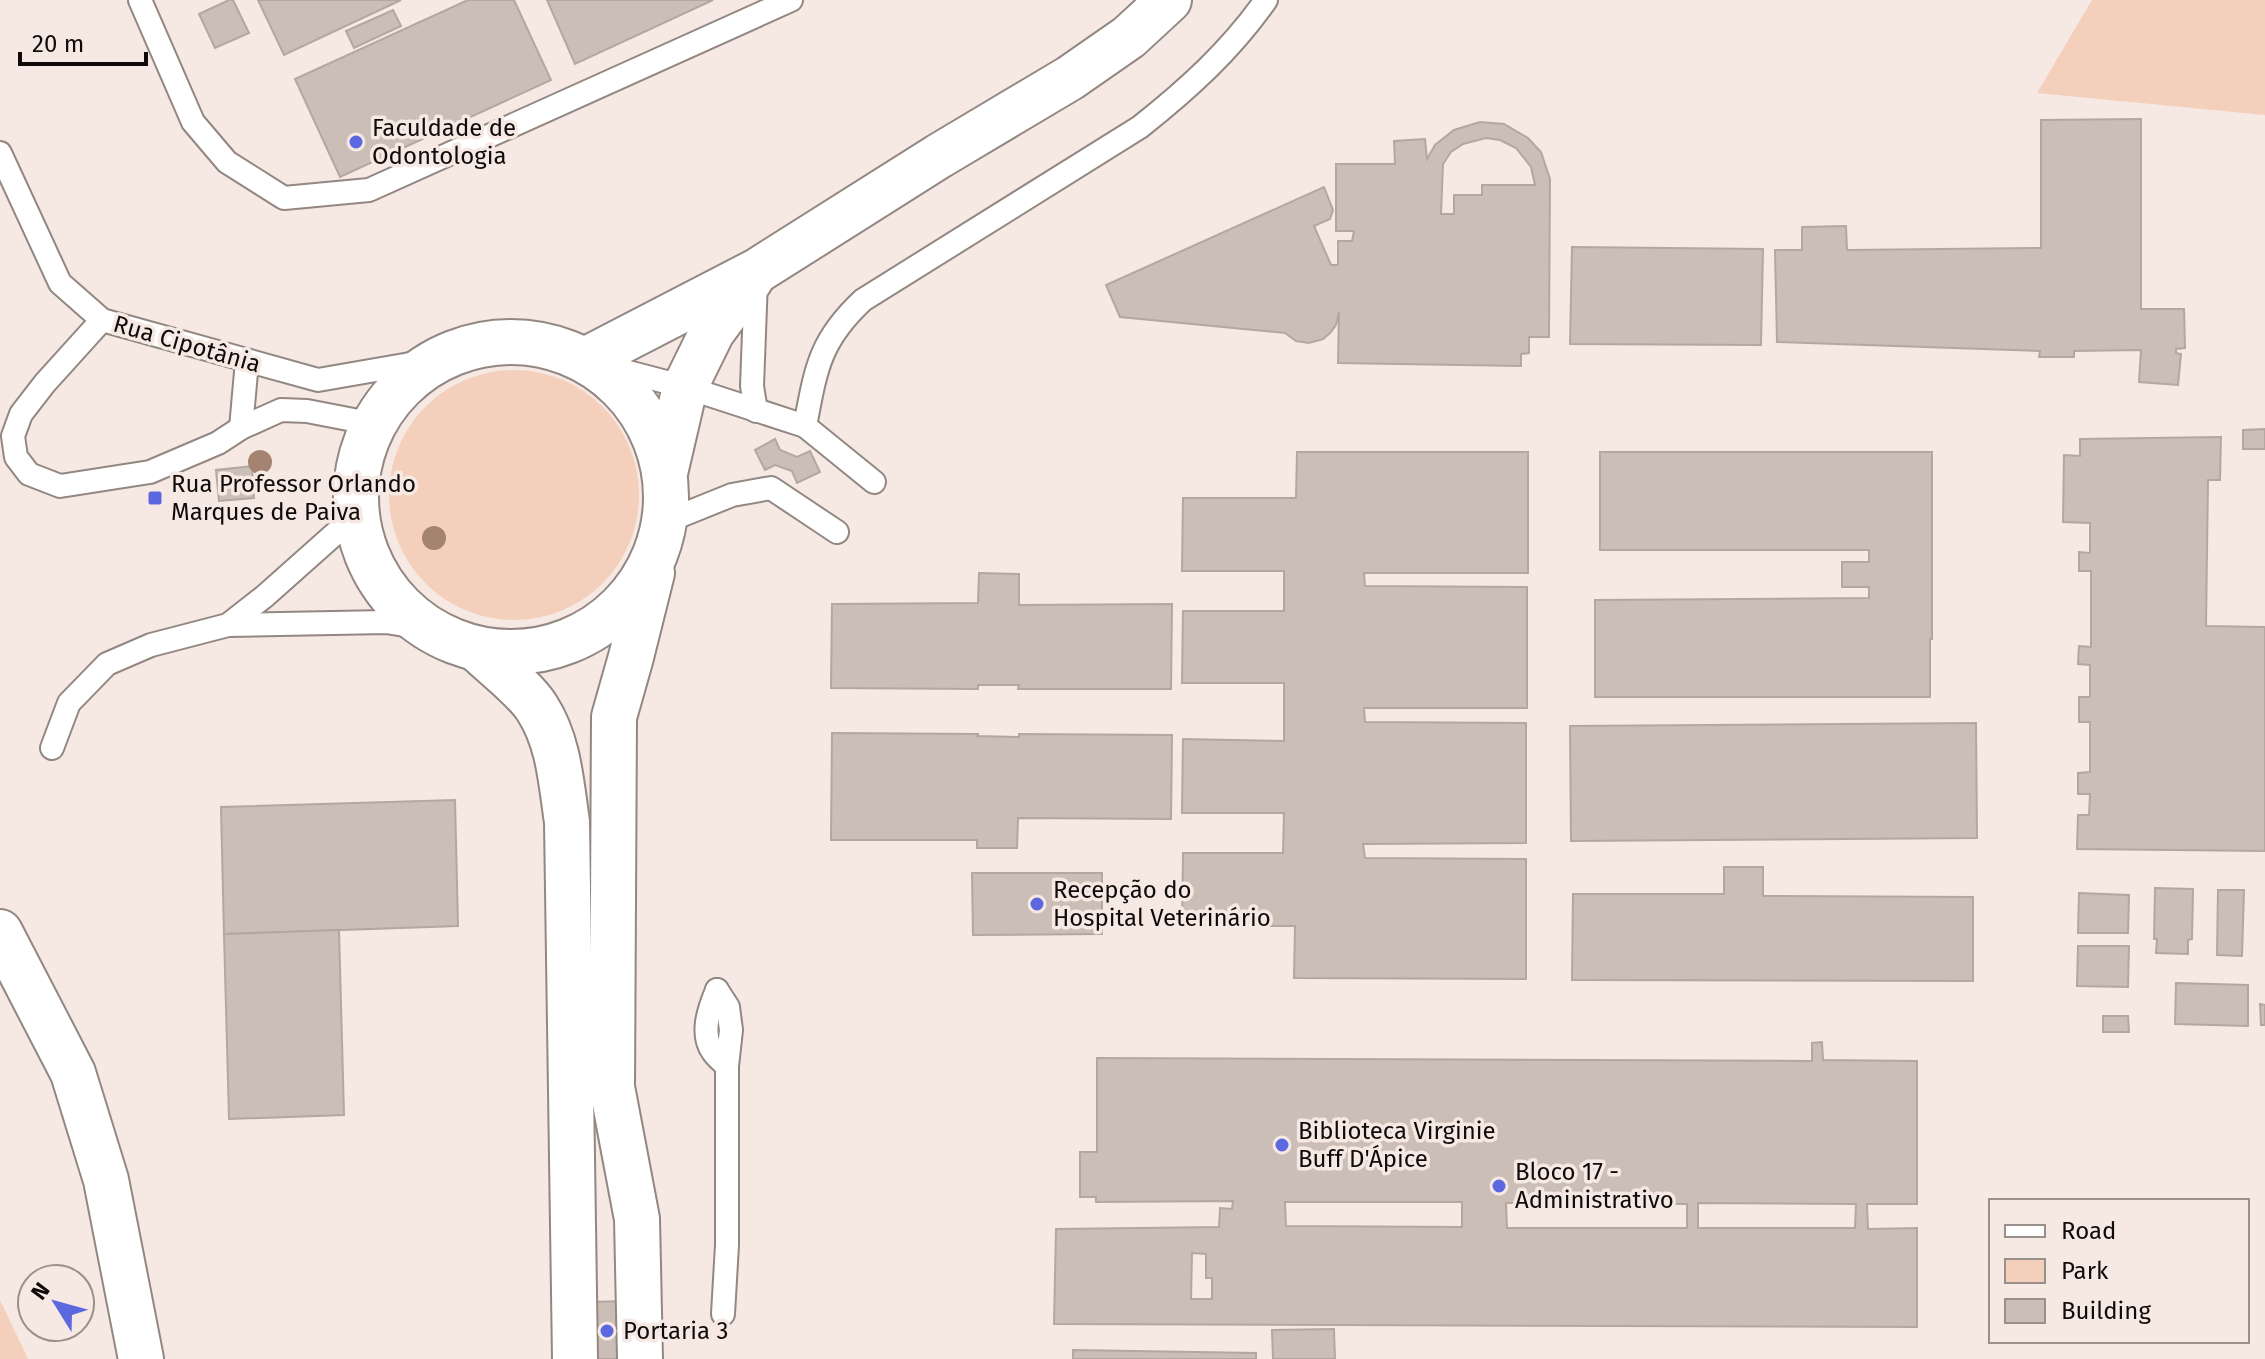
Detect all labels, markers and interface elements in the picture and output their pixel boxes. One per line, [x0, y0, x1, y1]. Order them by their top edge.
scale bar [20, 16, 146, 66]
text: 20 m [32, 30, 84, 58]
place label: Faculdade de Odontologia [372, 114, 516, 170]
marker: Faculdade de Odontologia [347, 133, 365, 151]
street label: Rua Cipotânia [110, 310, 264, 378]
place label: Rua Professor Orlando Marques de Paiva [171, 470, 416, 526]
marker: Rua Professor Orlando Marques de Paiva [146, 489, 164, 507]
place label: Recepção do Hospital Veterinário [1053, 876, 1271, 932]
marker: Recepção do Hospital Veterinário [1028, 895, 1046, 913]
place label: Biblioteca Virginie Buff D'Ápice [1298, 1117, 1496, 1173]
marker: Biblioteca Virginie Buff D'Ápice [1273, 1136, 1291, 1154]
place label: Bloco 17 - Administrativo [1515, 1158, 1674, 1214]
marker: Bloco 17 - Administrativo [1490, 1177, 1508, 1195]
legend [1989, 1199, 2249, 1343]
text: Road [2061, 1217, 2116, 1245]
text: Park [2061, 1257, 2109, 1285]
north arrow [16, 1263, 96, 1343]
text: N [25, 1277, 56, 1305]
text: Building [2061, 1297, 2151, 1325]
place label: Portaria 3 [623, 1317, 728, 1345]
marker: Portaria 3 [598, 1322, 616, 1340]

